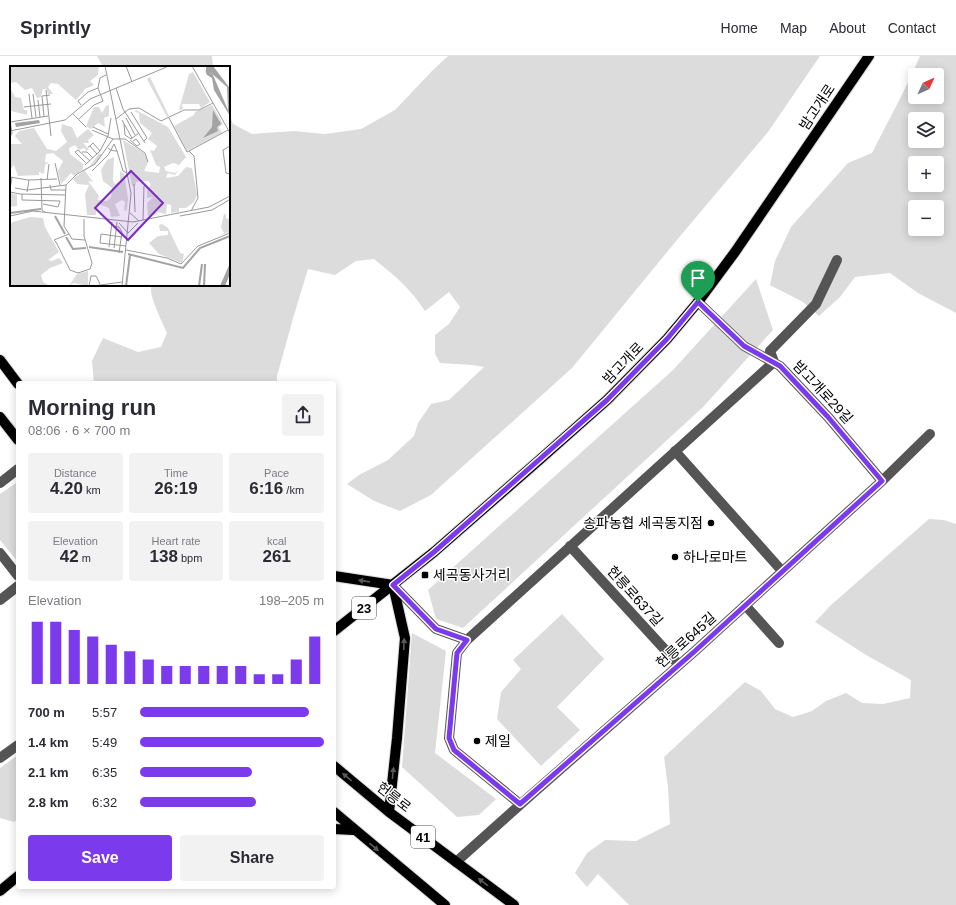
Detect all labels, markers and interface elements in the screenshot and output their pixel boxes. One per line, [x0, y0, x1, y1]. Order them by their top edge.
text: Sprintly [20, 17, 91, 38]
text: Home [721, 20, 758, 36]
text: Map [780, 20, 807, 36]
text: About [829, 20, 866, 36]
text: Contact [888, 20, 936, 36]
inset map [10, 66, 230, 286]
north arrow [908, 68, 944, 104]
map controls [908, 68, 944, 236]
street label: 밤고개로 [796, 81, 838, 133]
button: layers [908, 112, 944, 148]
button: + [908, 156, 944, 192]
button: − [908, 200, 944, 236]
pin [681, 261, 715, 302]
icon: arrive [687, 267, 709, 289]
street label: 밤고개로 [599, 339, 647, 387]
street label: 밤고개로29길 [790, 357, 856, 427]
button: share [282, 394, 324, 436]
text: Morning run [28, 395, 156, 420]
text: 08:06 · 6 × 700 m [28, 423, 130, 438]
text: Distance [54, 467, 97, 479]
text: Time [164, 467, 188, 479]
text: Pace [264, 467, 289, 479]
text: 4.20 [50, 479, 83, 498]
text: 26:19 [154, 479, 198, 498]
text: 6:16 [249, 479, 283, 498]
text: km [83, 484, 101, 496]
text: /km [283, 484, 304, 496]
place label: 송파농협 세곡동지점 [583, 515, 703, 531]
marker: 송파농협 세곡동지점 [706, 518, 716, 528]
text: Elevation [53, 535, 98, 547]
text: Heart rate [152, 535, 200, 547]
text: kcal [267, 535, 286, 547]
text: 42 [60, 547, 79, 566]
text: 138 [150, 547, 178, 566]
text: 261 [262, 547, 291, 566]
place label: 하나로마트 [683, 549, 748, 565]
text: m [79, 552, 91, 564]
text: bpm [178, 552, 202, 564]
marker: 하나로마트 [670, 552, 680, 562]
street label: 헌릉로637길 [604, 563, 666, 629]
place label: 세곡동사거리 [433, 567, 510, 583]
marker: 세곡동사거리 [420, 570, 430, 580]
one-way arrow [357, 578, 370, 584]
text: Elevation [28, 593, 81, 608]
text: 198–205 m [259, 593, 324, 608]
road number: 23 [352, 597, 376, 619]
street label: 헌릉로645길 [653, 609, 719, 671]
one-way arrow [401, 638, 408, 650]
text: 700 m [28, 705, 65, 720]
text: 5:57 [92, 705, 117, 720]
place label: 제일 [485, 733, 511, 749]
text: 1.4 km [28, 735, 68, 750]
text: 5:49 [92, 735, 117, 750]
marker: 제일 [472, 736, 482, 746]
text: 2.1 km [28, 765, 68, 780]
text: 6:35 [92, 765, 117, 780]
one-way arrow [390, 767, 397, 779]
one-way arrow [341, 772, 352, 781]
street label: 헌릉로 [374, 779, 414, 815]
text: 2.8 km [28, 795, 68, 810]
text: 6:32 [92, 795, 117, 810]
road number: 41 [411, 826, 435, 848]
button: Save [28, 835, 172, 881]
button: Share [180, 835, 324, 881]
one-way arrow [369, 842, 380, 851]
one-way arrow [477, 878, 488, 886]

